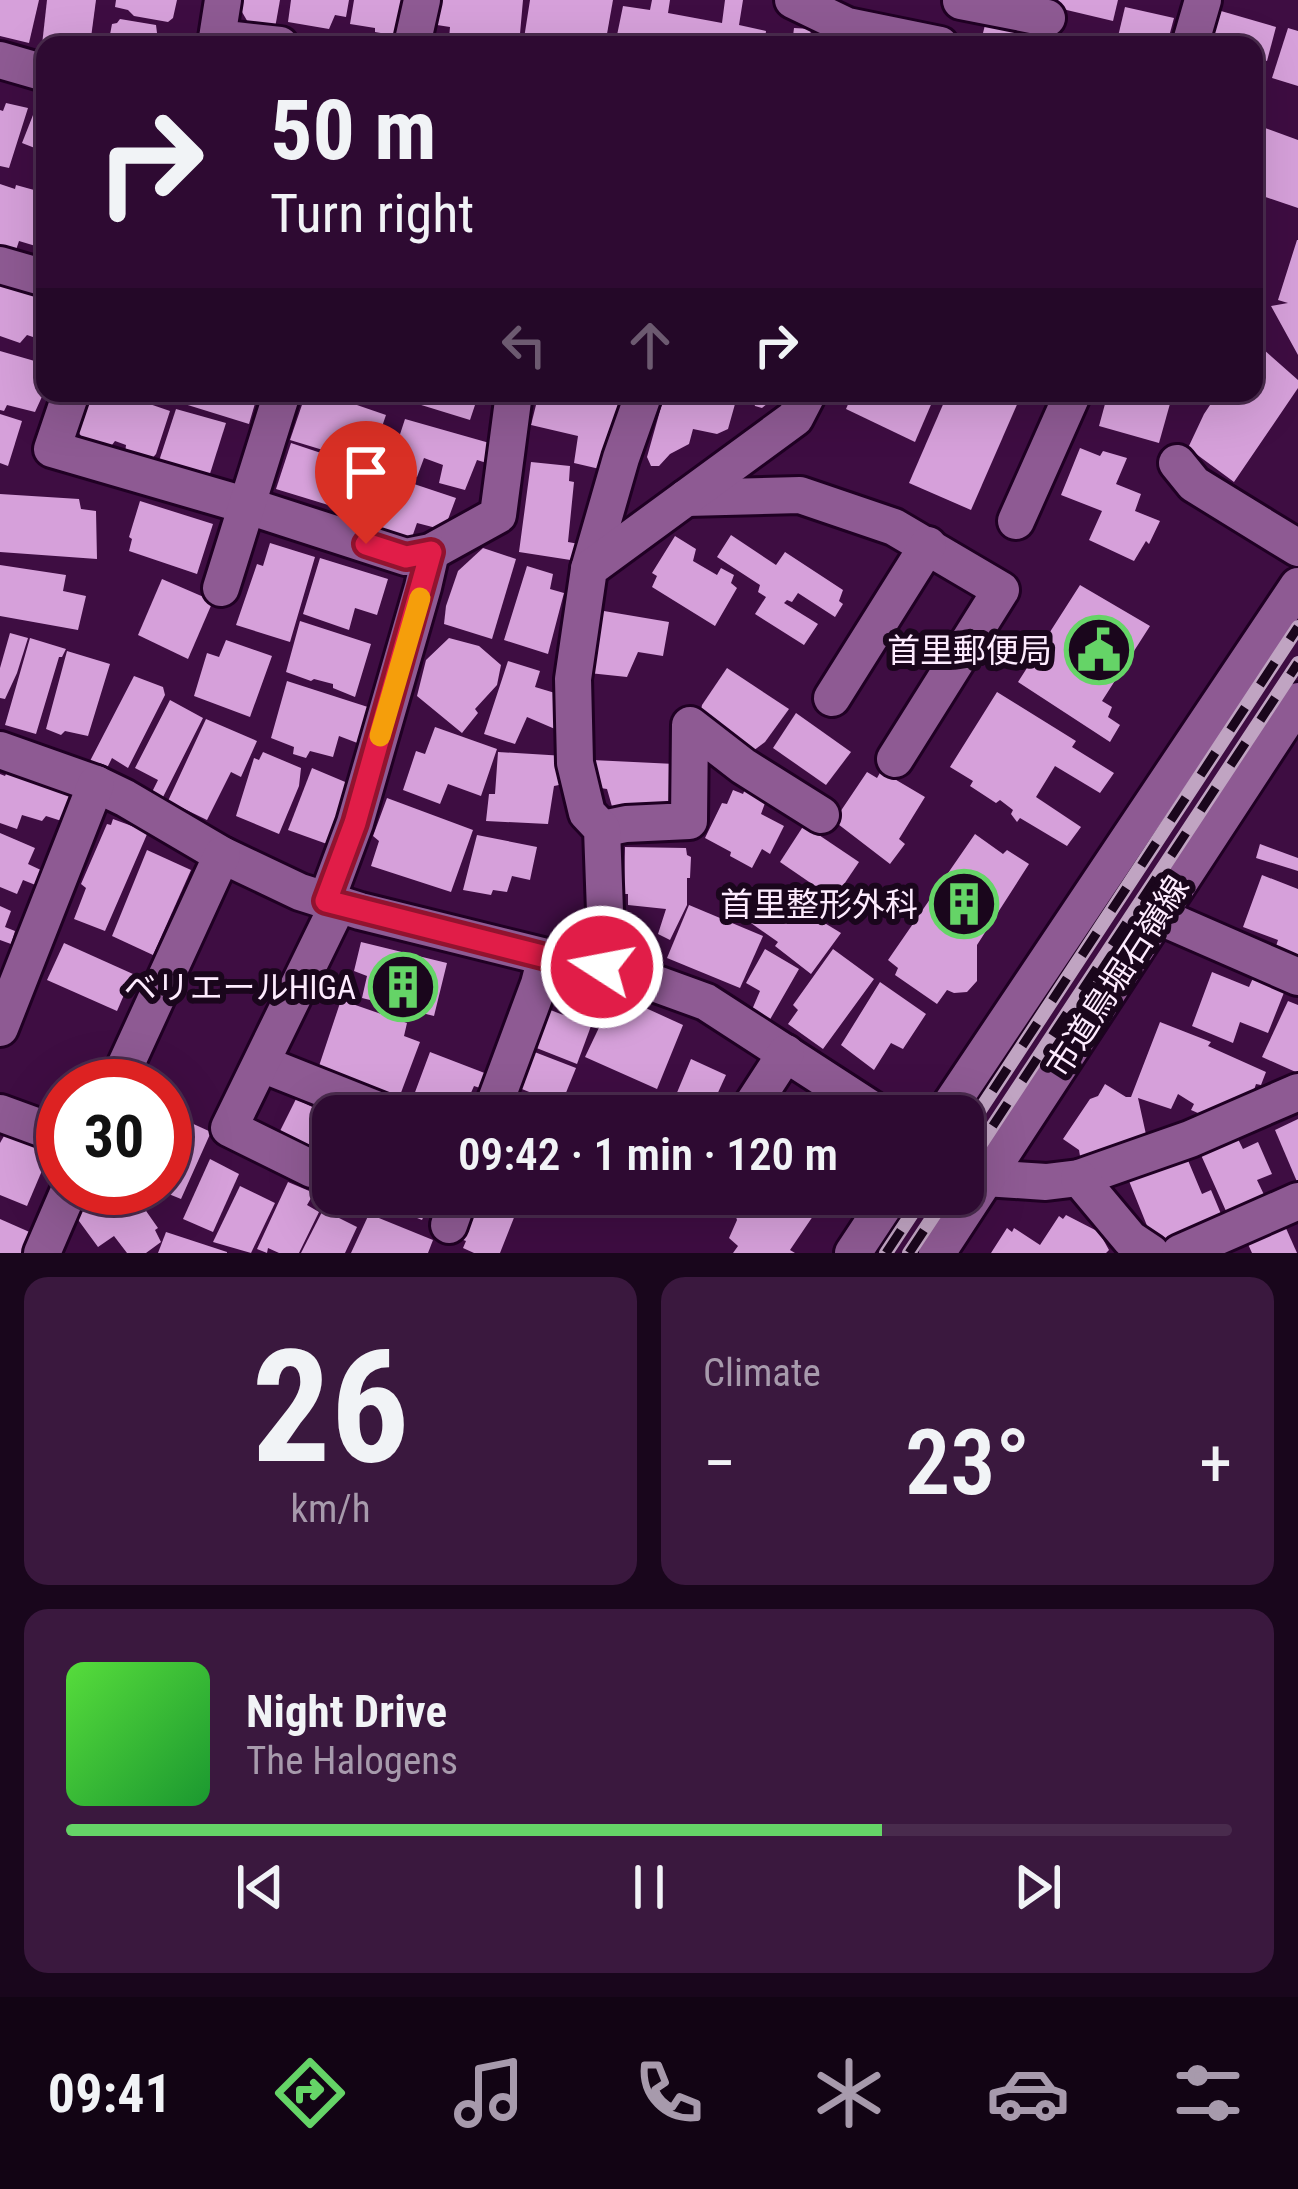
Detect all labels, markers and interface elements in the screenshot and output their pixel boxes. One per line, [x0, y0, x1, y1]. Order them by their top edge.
text: 50 m [270, 81, 437, 180]
icon: right [72, 84, 228, 240]
text: Turn right [270, 182, 474, 245]
icon: left [491, 312, 557, 378]
icon: ahead [617, 312, 683, 378]
icon: right [743, 312, 809, 378]
pin [315, 421, 417, 544]
icon: arrive [333, 439, 399, 505]
public building icon: 首里郵便局 [1064, 615, 1134, 685]
place label: 首里郵便局 [887, 631, 1052, 670]
building icon: 首里整形外科 [929, 869, 999, 939]
street label: 市道鳥堀石嶺線 [1038, 869, 1197, 1084]
place label: 首里整形外科 [720, 885, 918, 924]
position arrow [539, 904, 665, 1030]
building icon: ベリエールHIGA [368, 952, 438, 1022]
place label: ベリエールHIGA [124, 968, 356, 1007]
speed limit sign: 30 [36, 1059, 192, 1215]
text: 09:42 · 1 min · 120 m [458, 1128, 838, 1181]
text: 26 [252, 1316, 409, 1499]
text: Climate [703, 1350, 821, 1396]
text: 23° [905, 1411, 1030, 1516]
text: − [703, 1425, 736, 1502]
text: + [1199, 1425, 1232, 1502]
text: km/h [290, 1486, 371, 1532]
text: Night Drive [246, 1685, 447, 1738]
text: The Halogens [246, 1738, 458, 1784]
icon: previous [227, 1854, 293, 1920]
icon: pause [616, 1854, 682, 1920]
icon: next [1005, 1854, 1071, 1920]
icon: directions [268, 2051, 352, 2135]
icon: music [447, 2051, 531, 2135]
icon: phone [627, 2051, 711, 2135]
icon: climate [807, 2051, 891, 2135]
icon: car [986, 2051, 1070, 2135]
icon: filters [1166, 2051, 1250, 2135]
text: 09:41 [48, 2062, 172, 2125]

